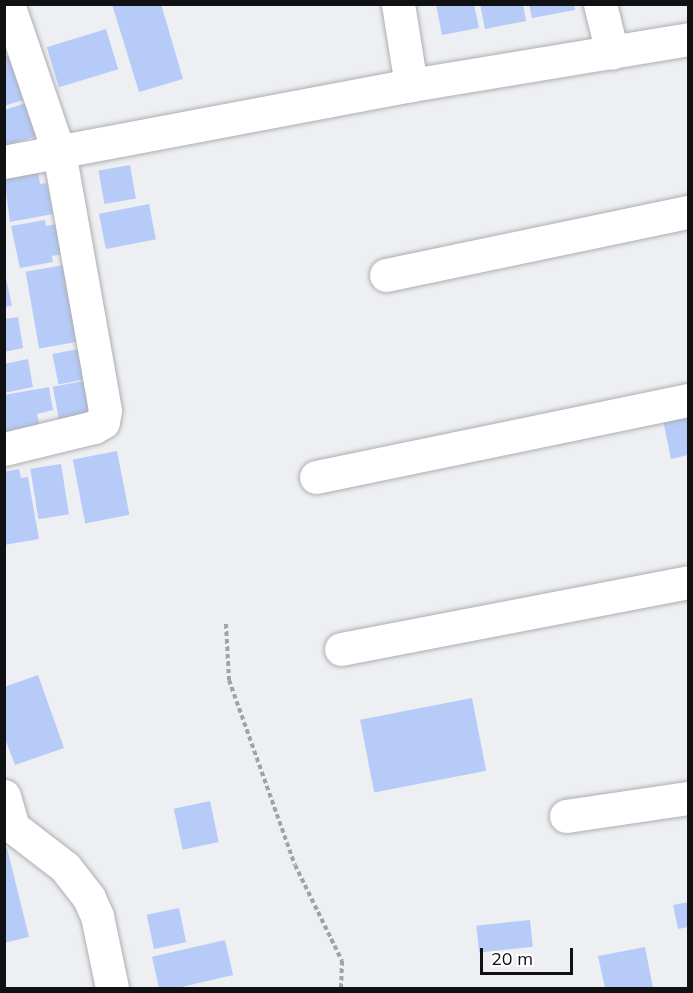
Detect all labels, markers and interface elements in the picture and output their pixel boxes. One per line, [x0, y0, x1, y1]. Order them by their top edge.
scale bar [483, 936, 576, 974]
text: 20 m [491, 947, 533, 970]

